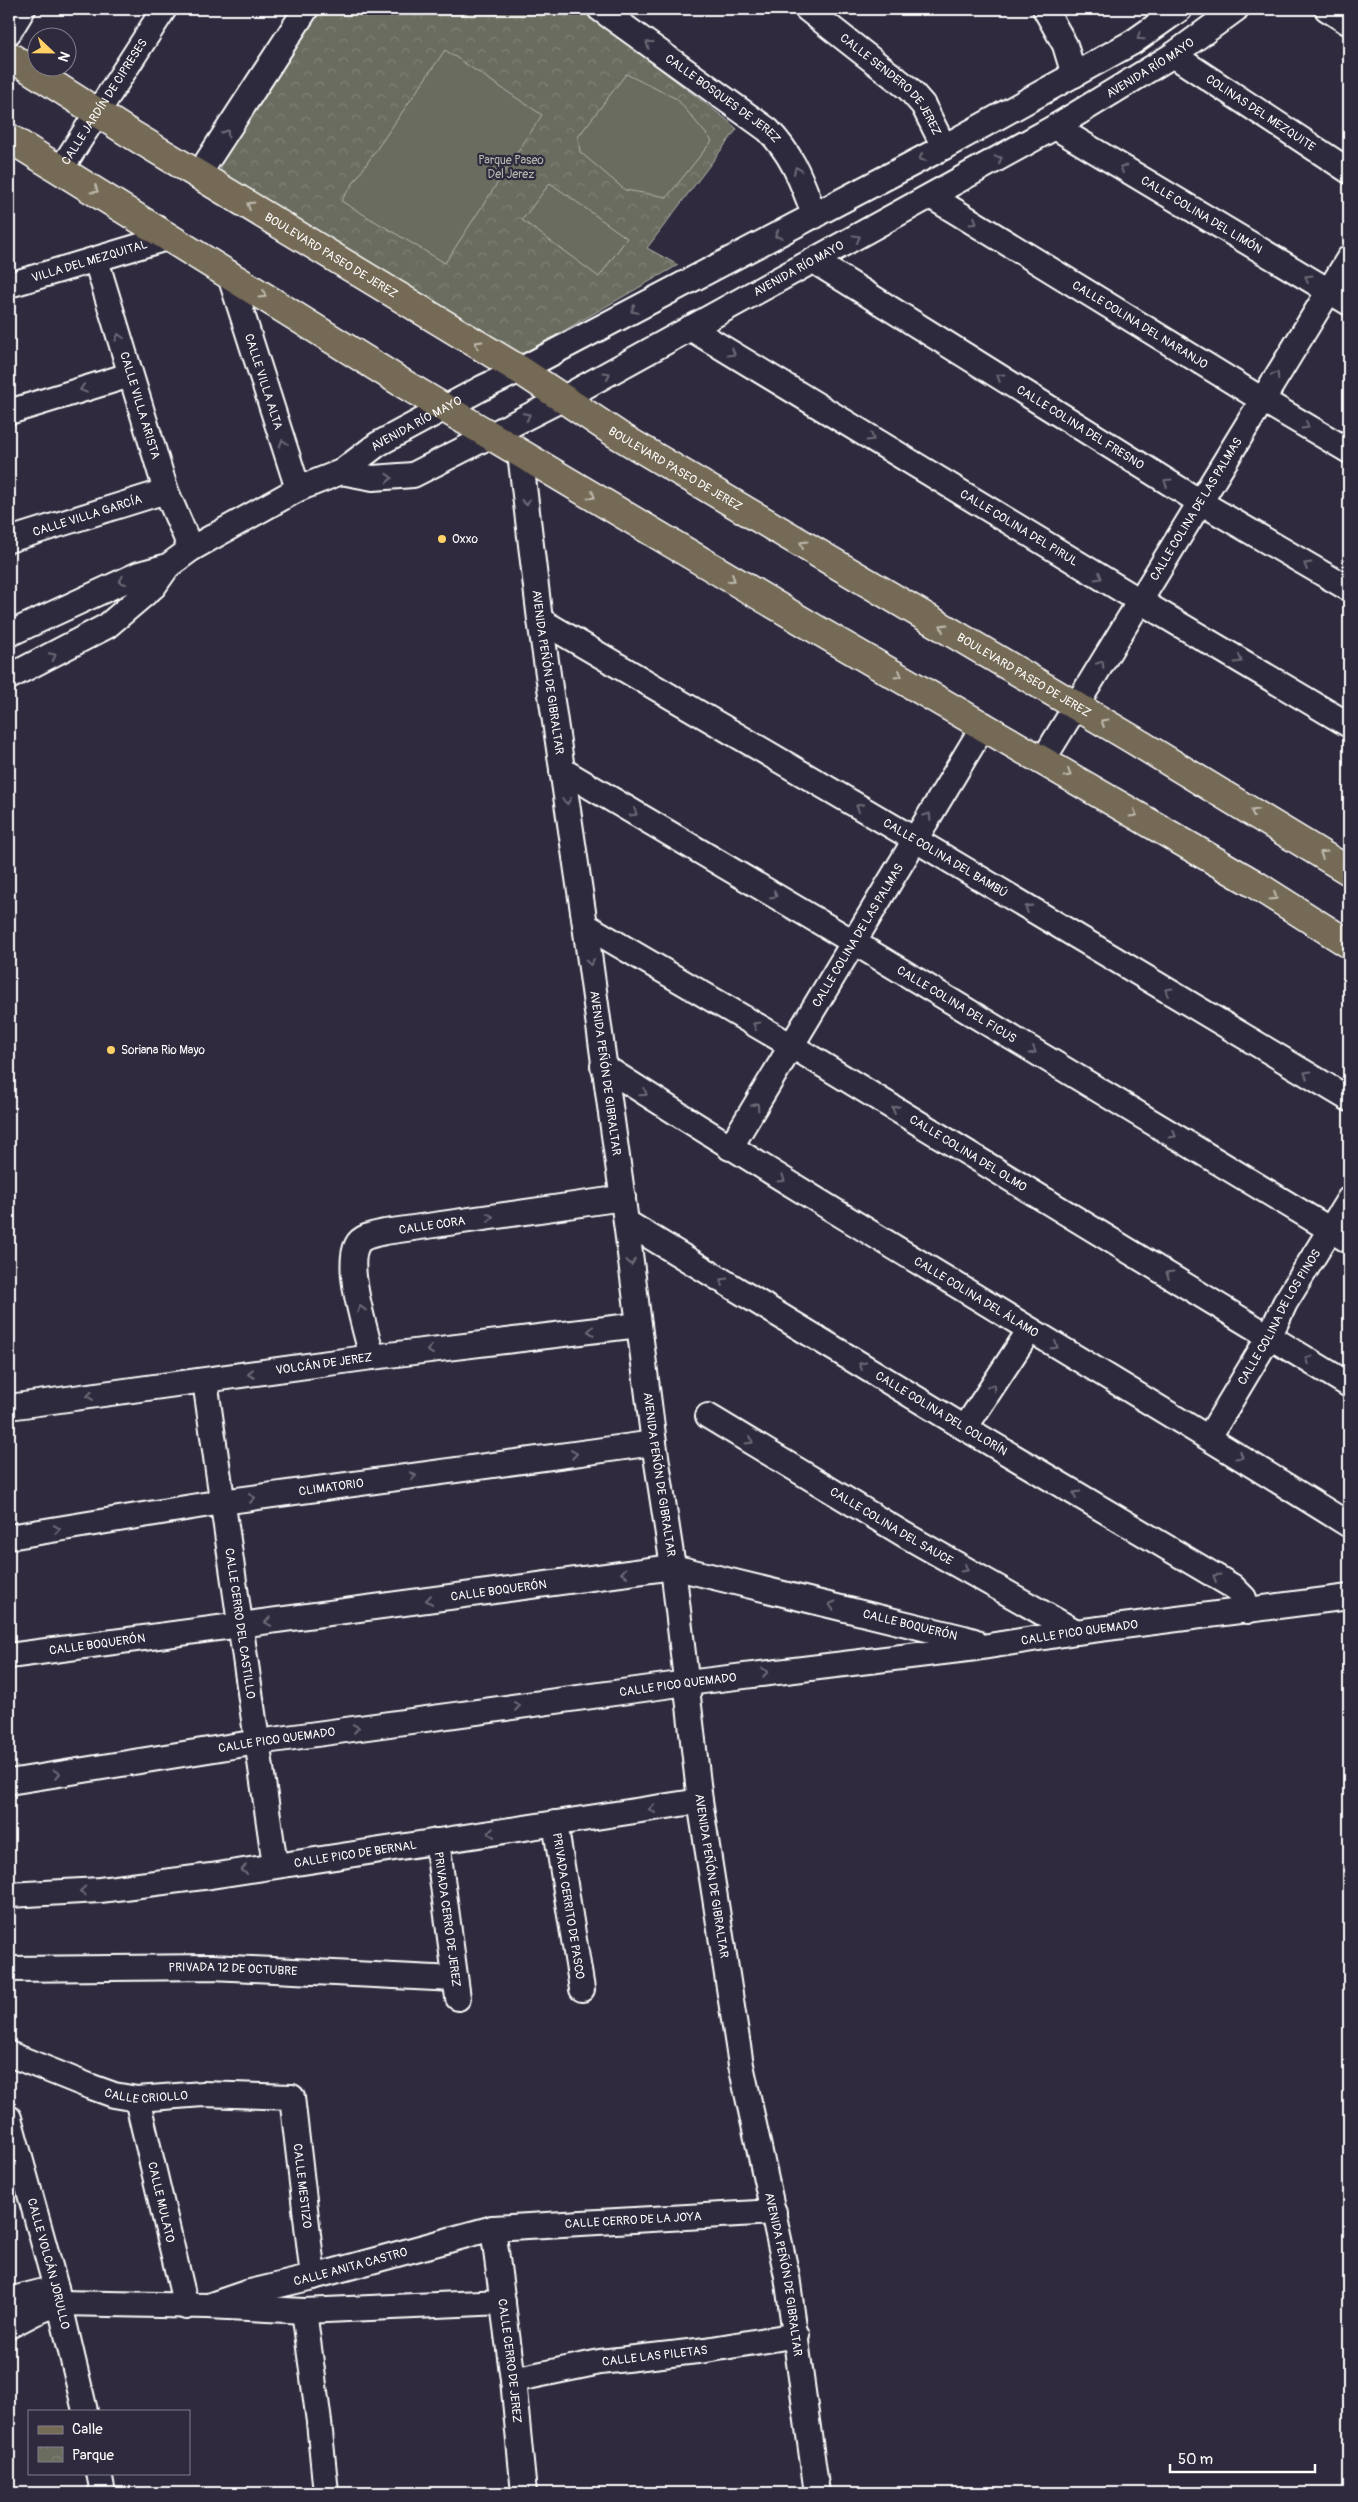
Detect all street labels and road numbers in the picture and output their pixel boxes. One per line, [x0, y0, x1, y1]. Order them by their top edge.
street label: CALLE SENDERO DE JEREZ [837, 30, 945, 138]
street label: AVENIDA RÍO MAYO [1104, 34, 1197, 101]
street label: CALLE JARDÍN DE CIPRESES [58, 35, 150, 167]
street label: CALLE BOSQUES DE JEREZ [662, 51, 784, 146]
street label: COLINAS DEL MEZQUITE [1203, 71, 1318, 154]
street label: CALLE COLINA DEL LIMÓN [1138, 173, 1265, 257]
street label: BOULEVARD PASEO DE JEREZ [262, 209, 400, 302]
street label: VILLA DEL MEZQUITAL [30, 237, 150, 285]
street label: AVENIDA RÍO MAYO [751, 237, 847, 300]
street label: CALLE COLINA DEL NARANJO [1069, 277, 1211, 372]
street label: CALLE VILLA ALTA [241, 332, 286, 432]
street label: CALLE VILLA ARISTA [117, 350, 163, 461]
street label: CALLE COLINA DEL FRESNO [1014, 382, 1147, 473]
street label: AVENIDA RÍO MAYO [368, 393, 465, 454]
street label: BOULEVARD PASEO DE JEREZ [606, 423, 745, 514]
street label: CALLE COLINA DE LAS PALMAS [1147, 435, 1245, 583]
street label: CALLE COLINA DEL PIRUL [957, 486, 1081, 569]
street label: CALLE VILLA GARCÍA [31, 491, 144, 540]
street label: AVENIDA PEÑÓN DE GIBRALTAR [529, 589, 567, 756]
street label: BOULEVARD PASEO DE JEREZ [954, 630, 1094, 720]
street label: CALLE COLINA DEL BAMBÚ [880, 815, 1011, 901]
street label: CALLE COLINA DE LAS PALMAS [809, 861, 907, 1010]
street label: CALLE COLINA DEL FICUS [894, 963, 1019, 1046]
street label: AVENIDA PEÑÓN DE GIBRALTAR [587, 990, 624, 1156]
street label: CALLE COLINA DEL OLMO [907, 1112, 1030, 1195]
street label: CALLE CORA [398, 1213, 466, 1237]
street label: CALLE COLINA DE LOS PINOS [1234, 1246, 1324, 1388]
street label: CALLE COLINA DEL ÁLAMO [911, 1254, 1042, 1341]
street label: VOLCÁN DE JEREZ [275, 1350, 373, 1378]
street label: CALLE COLINA DEL COLORÍN [873, 1368, 1010, 1459]
street label: AVENIDA PEÑÓN DE GIBRALTAR [640, 1391, 679, 1558]
street label: CLIMATORIO [298, 1475, 365, 1499]
street label: CALLE COLINA DEL SAUCE [827, 1484, 956, 1568]
street label: CALLE CERRO DEL CASTILLO [222, 1547, 258, 1700]
street label: CALLE BOQUERÓN [450, 1577, 548, 1604]
street label: CALLE BOQUERÓN [861, 1606, 959, 1644]
street label: CALLE PICO QUEMADO [1020, 1617, 1139, 1648]
street label: CALLE BOQUERÓN [48, 1630, 146, 1658]
street label: CALLE PICO QUEMADO [618, 1670, 738, 1700]
street label: CALLE PICO QUEMADO [217, 1724, 336, 1756]
street label: AVENIDA PEÑÓN DE GIBRALTAR [692, 1793, 732, 1959]
street label: PRIVADA CERRITO DE PASCO [549, 1832, 588, 1980]
street label: CALLE PICO DE BERNAL [293, 1837, 418, 1871]
street label: PRIVADA CERRO DE JEREZ [431, 1851, 464, 1988]
street label: PRIVADA 12 DE OCTUBRE [168, 1959, 298, 1979]
street label: CALLE CRIOLLO [102, 2085, 189, 2107]
street label: CALLE MESTIZO [290, 2143, 315, 2230]
street label: CALLE MULATO [145, 2160, 178, 2244]
street label: AVENIDA PEÑÓN DE GIBRALTAR [762, 2191, 806, 2357]
street label: CALLE VOLCÁN JORULLO [24, 2197, 73, 2331]
street label: CALLE CERRO DE LA JOYA [564, 2209, 702, 2231]
street label: CALLE ANITA CASTRO [292, 2244, 409, 2289]
street label: CALLE CERRO DE JEREZ [495, 2298, 525, 2424]
street label: CALLE LAS PILETAS [601, 2342, 708, 2369]

